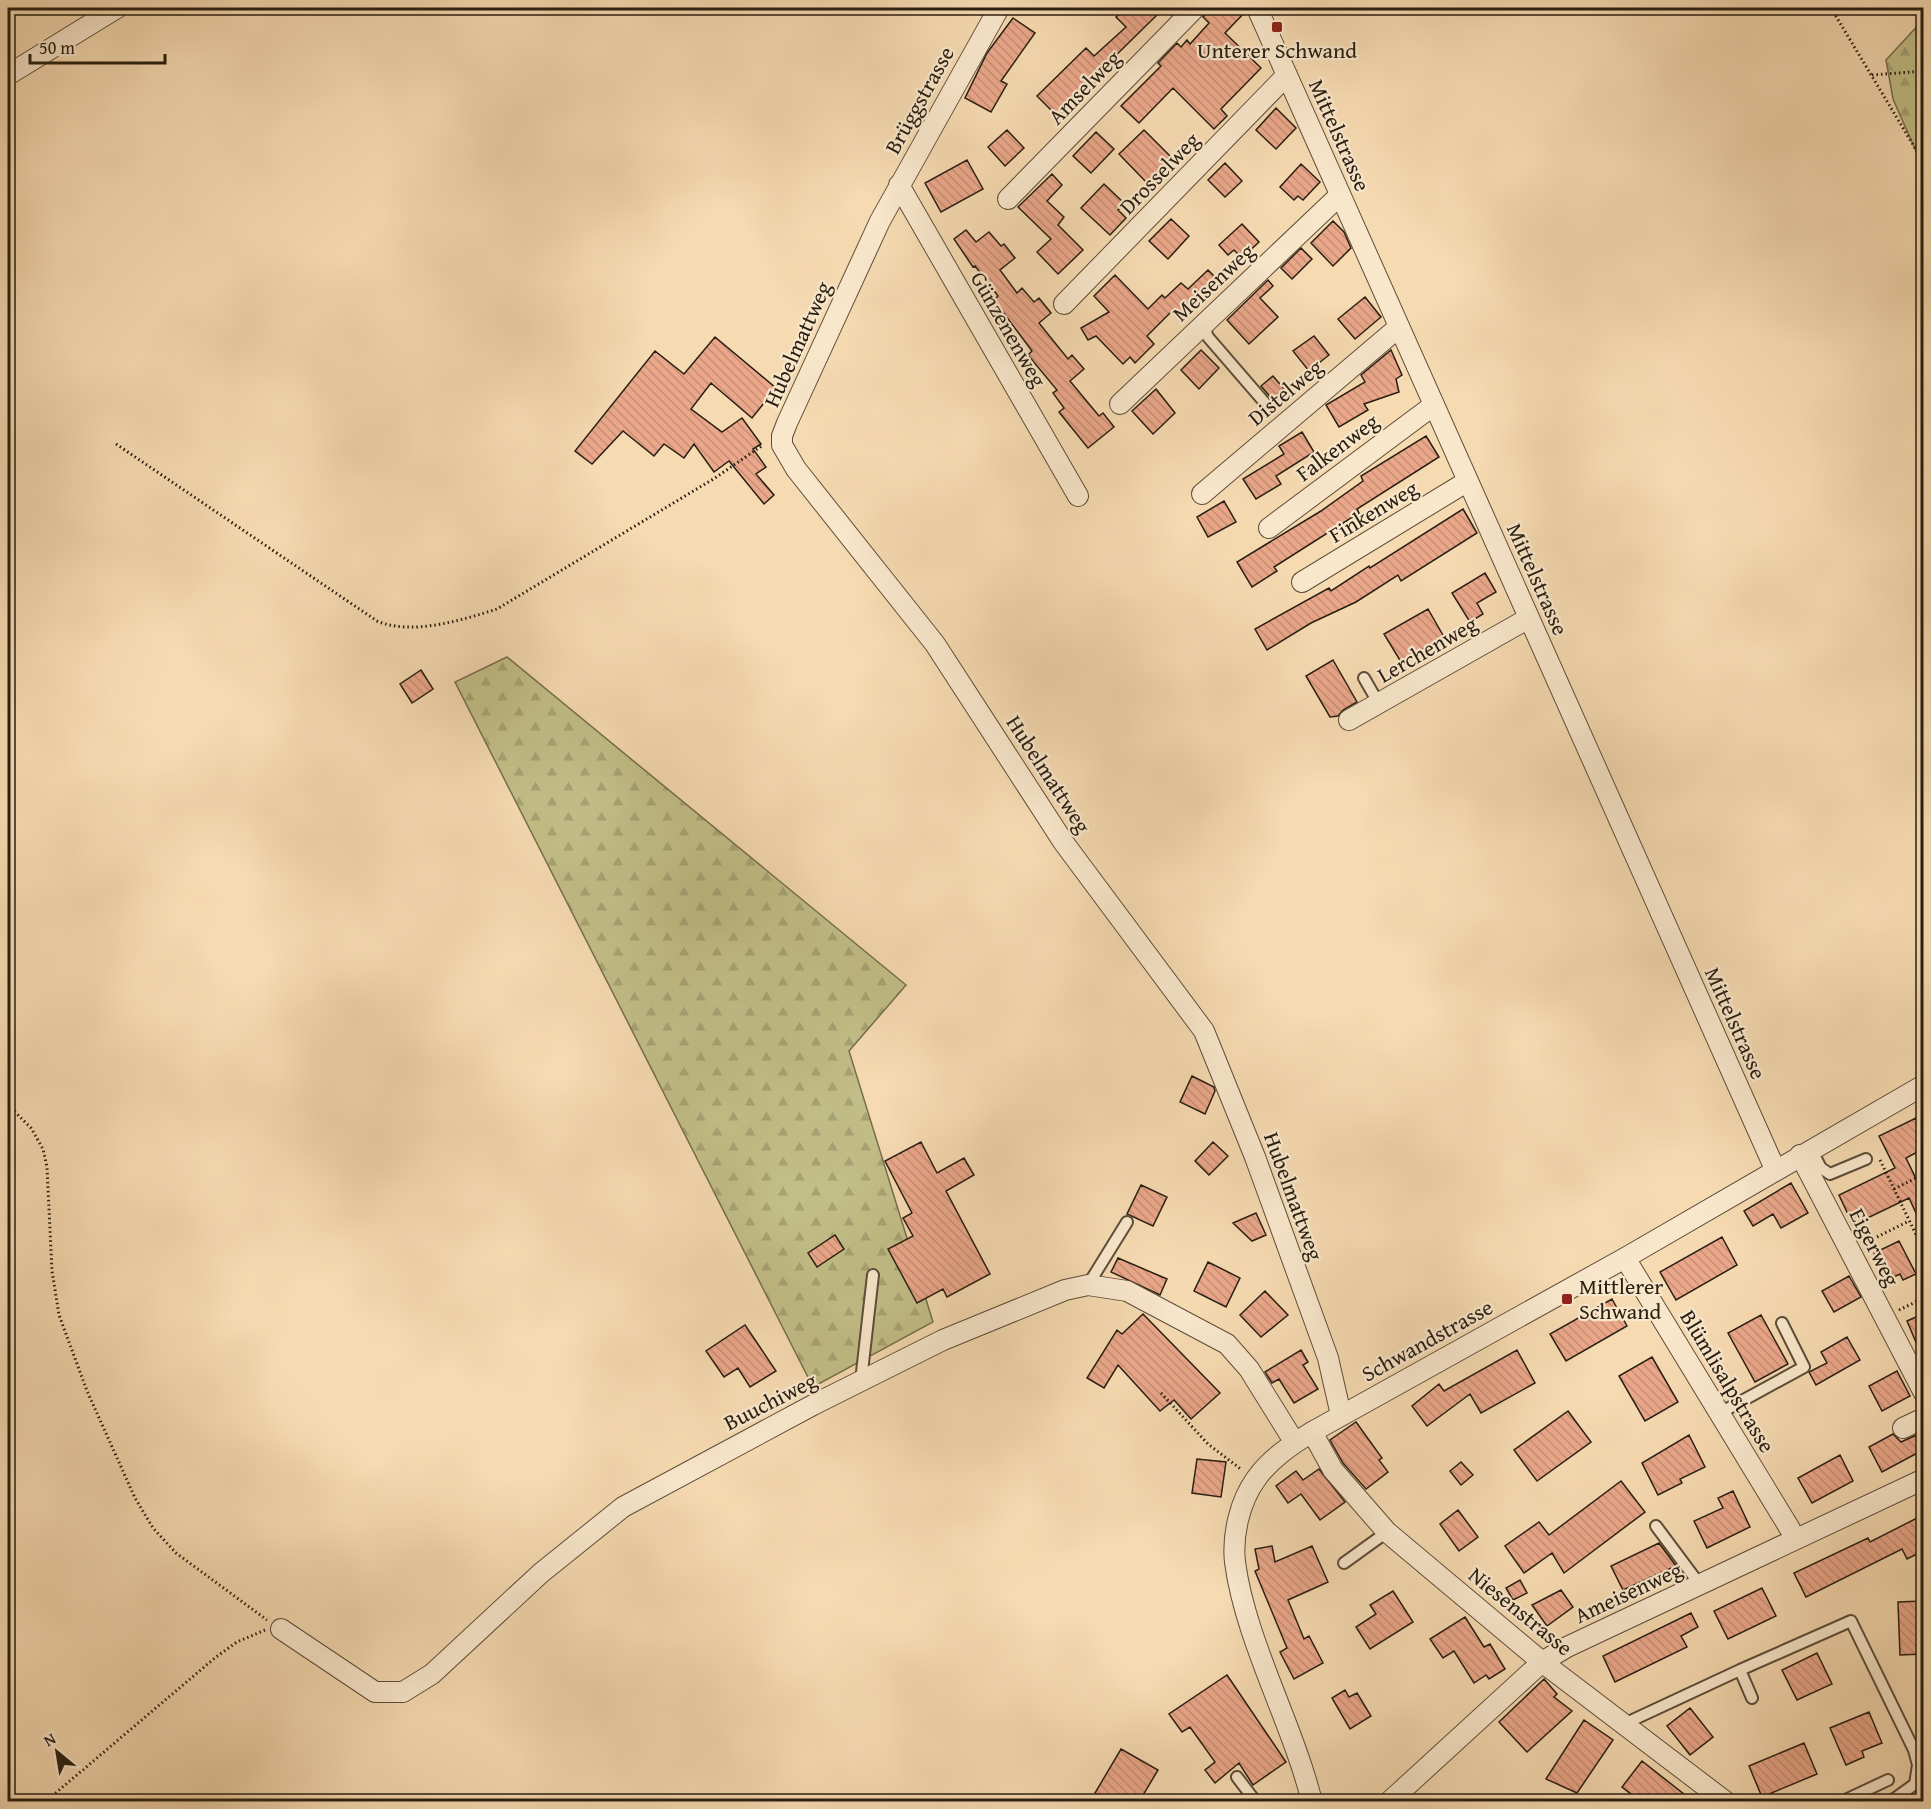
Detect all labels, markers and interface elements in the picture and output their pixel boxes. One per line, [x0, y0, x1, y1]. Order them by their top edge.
marker: Unterer Schwand [1270, 20, 1284, 34]
scale bar [30, 27, 165, 65]
text: 50 m [39, 34, 75, 61]
place label: Unterer Schwand [1197, 34, 1357, 66]
street label: Brüggstrasse [876, 40, 962, 160]
street label: Amselweg [1040, 42, 1128, 132]
street label: Mittelstrasse [1301, 74, 1379, 196]
street label: Drosselweg [1111, 125, 1207, 221]
street label: Meisenweg [1165, 235, 1261, 329]
street label: Günzenenweg [963, 265, 1055, 393]
street label: Hubelmattweg [755, 276, 839, 412]
street label: Distelweg [1241, 351, 1329, 433]
street label: Falkenweg [1289, 405, 1385, 489]
street label: Finkenweg [1322, 472, 1424, 550]
street label: Mittelstrasse [1499, 518, 1577, 640]
street label: Lerchenweg [1371, 607, 1483, 691]
street label: Hubelmattweg [999, 709, 1099, 839]
street label: Mittelstrasse [1697, 962, 1775, 1084]
street label: Hubelmattweg [1256, 1127, 1332, 1265]
street label: Eigerweg [1842, 1202, 1908, 1292]
place label: Mittlerer Schwand [1579, 1270, 1663, 1327]
street label: Schwandstrasse [1355, 1291, 1499, 1389]
marker: Mittlerer Schwand [1560, 1292, 1574, 1306]
street label: Blümlisalpstrasse [1673, 1303, 1783, 1459]
street label: Buuchiweg [718, 1364, 822, 1438]
street label: Ameisenweg [1569, 1553, 1687, 1631]
street label: Niesenstrasse [1462, 1559, 1580, 1663]
north arrow [27, 1722, 87, 1782]
text: N [39, 1726, 60, 1752]

